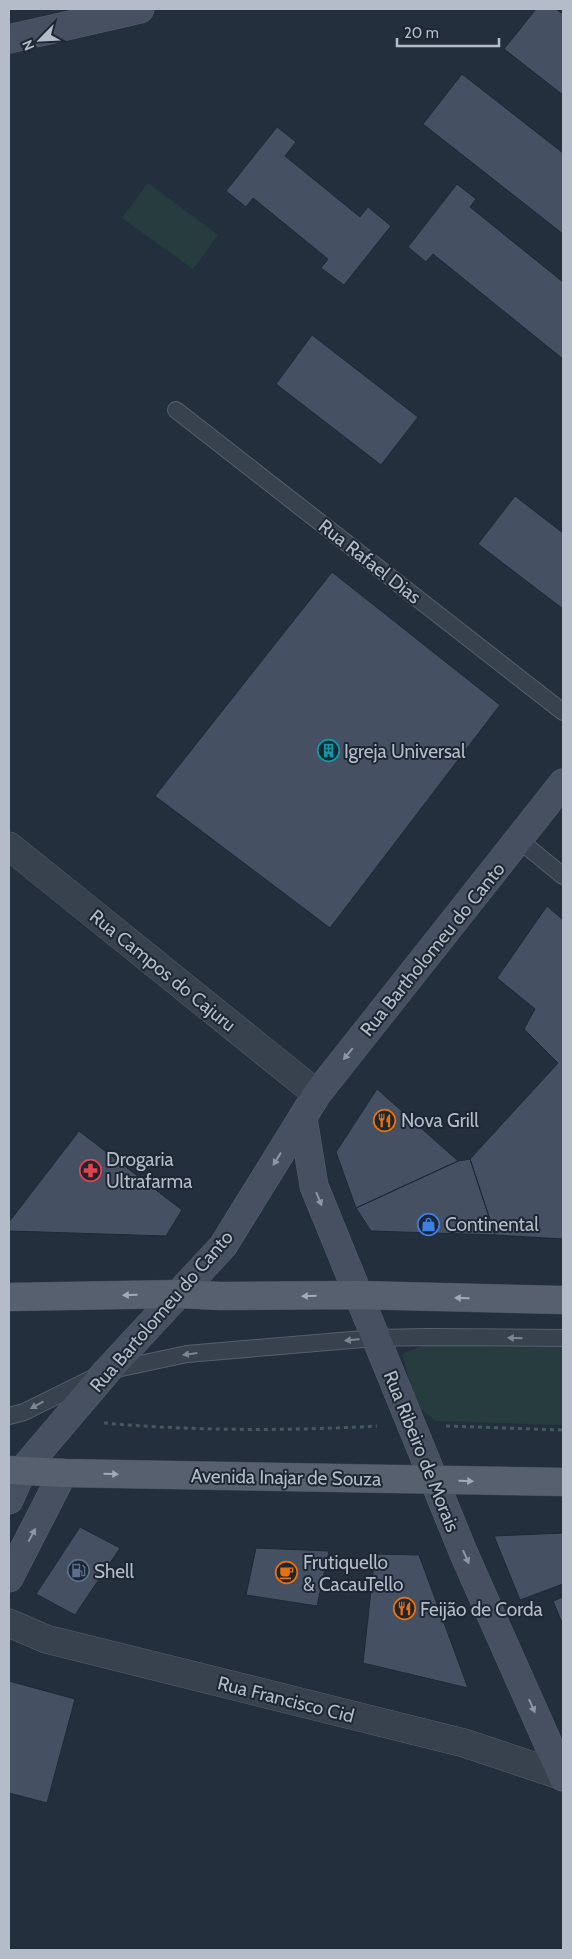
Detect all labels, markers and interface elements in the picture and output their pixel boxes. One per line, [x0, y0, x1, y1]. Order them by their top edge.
north arrow [15, 15, 65, 65]
scale bar [397, 15, 500, 47]
text: 20 m [404, 24, 439, 42]
text: N [18, 37, 38, 53]
street label: Rua Rafael Dias [314, 514, 426, 609]
building icon: Igreja Universal [316, 739, 340, 763]
place label: Igreja Universal [344, 740, 466, 763]
street label: Rua Bartholomeu do Canto [355, 858, 510, 1041]
street label: Rua Campos do Cajuru [85, 904, 240, 1036]
one-way arrow [343, 1047, 354, 1060]
restaurant icon: Nova Grill [373, 1108, 397, 1132]
place label: Nova Grill [401, 1109, 479, 1132]
place label: Drogaria Ultrafarma [106, 1148, 192, 1193]
one-way arrow [273, 1152, 282, 1165]
pharmacy icon: Drogaria Ultrafarma [78, 1158, 102, 1182]
one-way arrow [316, 1192, 324, 1207]
shop icon: Continental [417, 1212, 441, 1236]
place label: Continental [445, 1213, 539, 1236]
street label: Rua Bartolomeu do Canto [85, 1226, 238, 1397]
one-way arrow [122, 1291, 138, 1299]
one-way arrow [301, 1292, 317, 1300]
one-way arrow [454, 1294, 470, 1302]
one-way arrow [506, 1333, 522, 1341]
one-way arrow [344, 1336, 360, 1344]
one-way arrow [182, 1350, 198, 1358]
street label: Rua Ribeiro de Morais [379, 1367, 464, 1535]
one-way arrow [30, 1400, 44, 1409]
street label: Avenida Inajar de Souza [191, 1464, 381, 1491]
one-way arrow [104, 1470, 120, 1478]
one-way arrow [459, 1477, 475, 1485]
one-way arrow [28, 1527, 36, 1542]
one-way arrow [462, 1550, 470, 1564]
place label: Frutiquello & CacauTello [303, 1551, 403, 1596]
fuel station icon: Shell [66, 1559, 90, 1583]
place label: Shell [94, 1560, 134, 1583]
cafe icon: Frutiquello & CacauTello [275, 1561, 299, 1585]
restaurant icon: Feijão de Corda [392, 1597, 416, 1621]
place label: Feijão de Corda [420, 1598, 543, 1621]
street label: Rua Francisco Cid [215, 1671, 357, 1728]
one-way arrow [528, 1699, 536, 1713]

